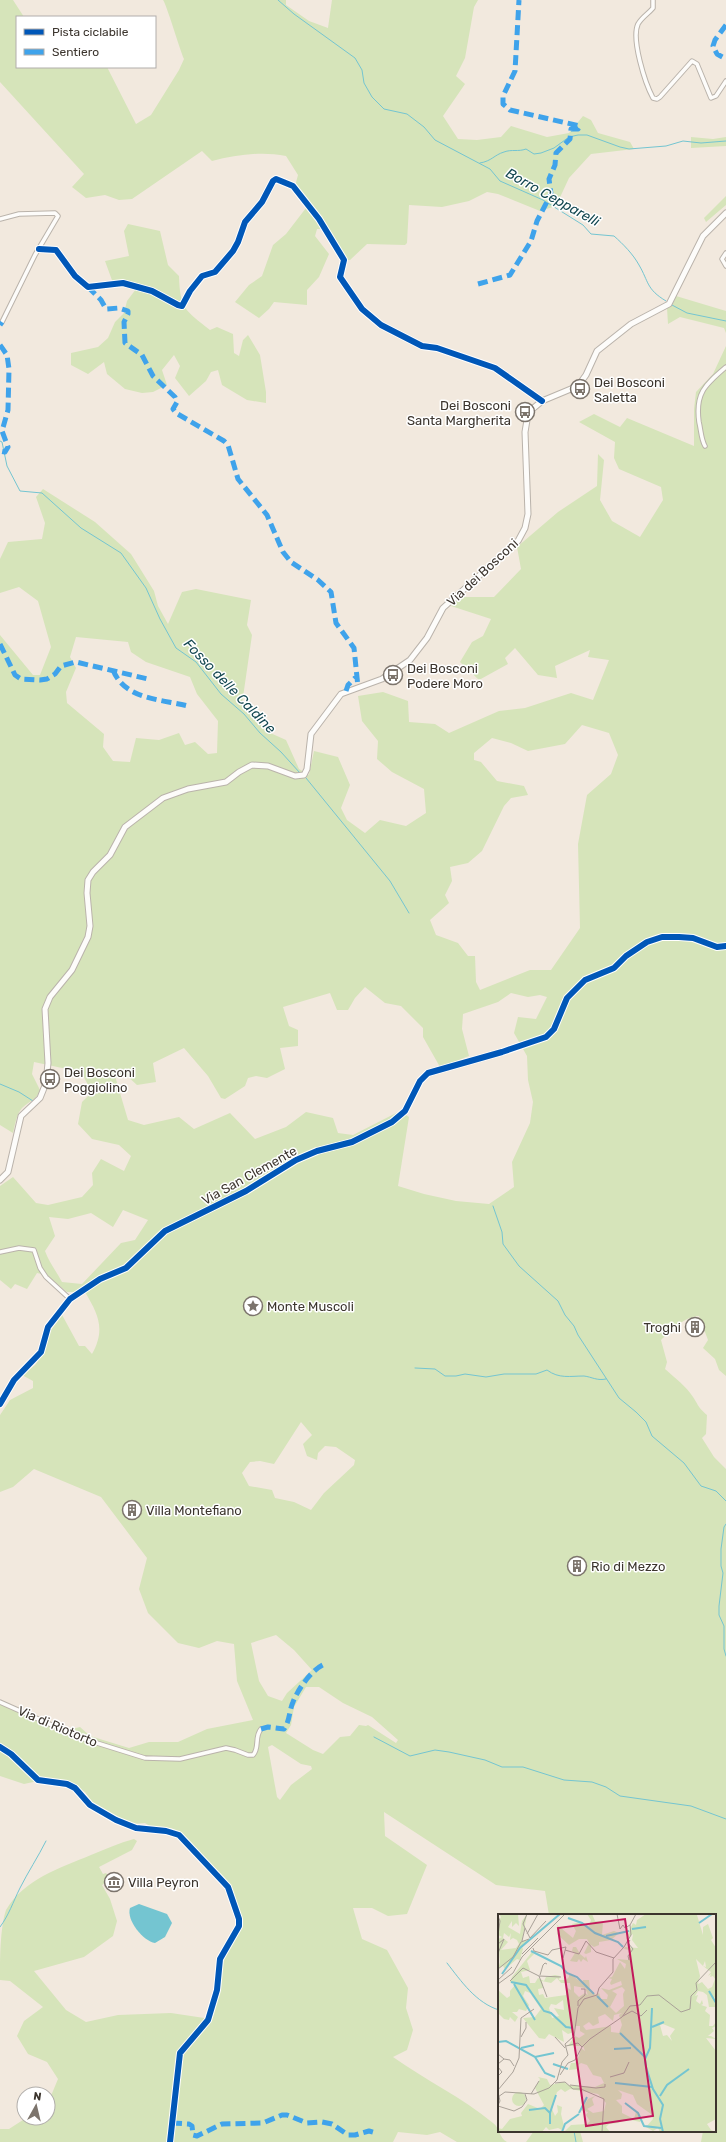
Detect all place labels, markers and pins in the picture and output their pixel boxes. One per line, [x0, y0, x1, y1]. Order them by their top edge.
place label: Dei Bosconi Saletta [594, 375, 665, 405]
bus stop icon: Dei Bosconi Saletta [569, 378, 591, 400]
place label: Dei Bosconi Santa Margherita [407, 398, 511, 429]
bus stop icon: Dei Bosconi Santa Margherita [514, 401, 536, 423]
place label: Dei Bosconi Podere Moro [407, 661, 483, 691]
bus stop icon: Dei Bosconi Podere Moro [382, 664, 404, 686]
place label: Dei Bosconi Poggiolino [64, 1065, 135, 1096]
bus stop icon: Dei Bosconi Poggiolino [39, 1068, 61, 1090]
place icon: Monte Muscoli [242, 1295, 264, 1317]
place label: Monte Muscoli [267, 1299, 354, 1314]
building icon: Troghi [684, 1316, 706, 1338]
place label: Troghi [643, 1320, 681, 1336]
building icon: Villa Montefiano [121, 1499, 143, 1521]
place label: Villa Montefiano [146, 1503, 242, 1518]
building icon: Rio di Mezzo [566, 1555, 588, 1577]
place label: Rio di Mezzo [591, 1559, 666, 1574]
museum icon: Villa Peyron [103, 1871, 125, 1893]
place label: Villa Peyron [128, 1875, 199, 1890]

